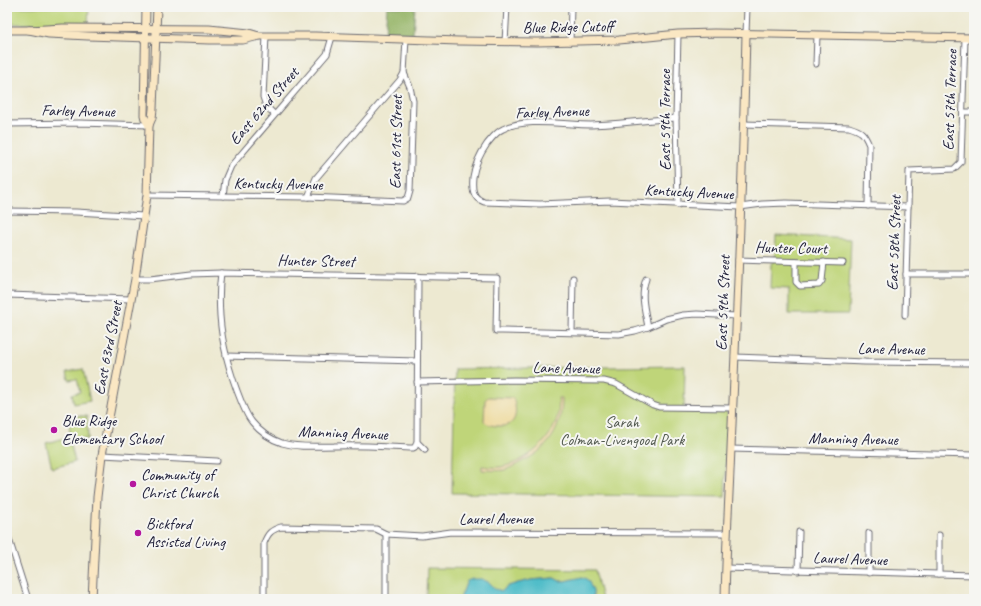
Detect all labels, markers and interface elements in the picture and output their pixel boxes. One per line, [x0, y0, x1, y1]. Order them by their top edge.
street label: Blue Ridge Cutoff [522, 16, 618, 38]
street label: East 57th Terrace [938, 48, 962, 151]
street label: East 62nd Street [225, 62, 304, 149]
street label: East 59th Terrace [655, 68, 675, 170]
street label: East 61st Street [385, 93, 407, 189]
street label: Farley Avenue [41, 100, 117, 122]
street label: Farley Avenue [515, 101, 591, 123]
street label: Kentucky Avenue [233, 173, 324, 195]
street label: Kentucky Avenue [644, 180, 736, 204]
street label: East 58th Street [882, 193, 906, 291]
street label: Hunter Court [755, 237, 829, 259]
street label: Hunter Street [277, 250, 357, 272]
street label: East 59th Street [711, 253, 735, 351]
street label: East 63rd Street [89, 298, 127, 397]
street label: Lane Avenue [857, 338, 926, 360]
street label: Lane Avenue [532, 357, 601, 379]
place label: Blue Ridge Elementary School [62, 411, 165, 449]
park label: Sarah Colman-Livengood Park [560, 412, 685, 450]
street label: Manning Avenue [298, 421, 390, 445]
marker: Blue Ridge Elementary School [49, 425, 59, 435]
street label: Manning Avenue [808, 428, 900, 450]
place label: Community of Christ Church [141, 465, 220, 503]
marker: Community of Christ Church [128, 479, 138, 489]
street label: Laurel Avenue [459, 509, 535, 529]
place label: Bickford Assisted Living [146, 514, 226, 552]
marker: Bickford Assisted Living [133, 528, 143, 538]
street label: Laurel Avenue [813, 548, 889, 570]

